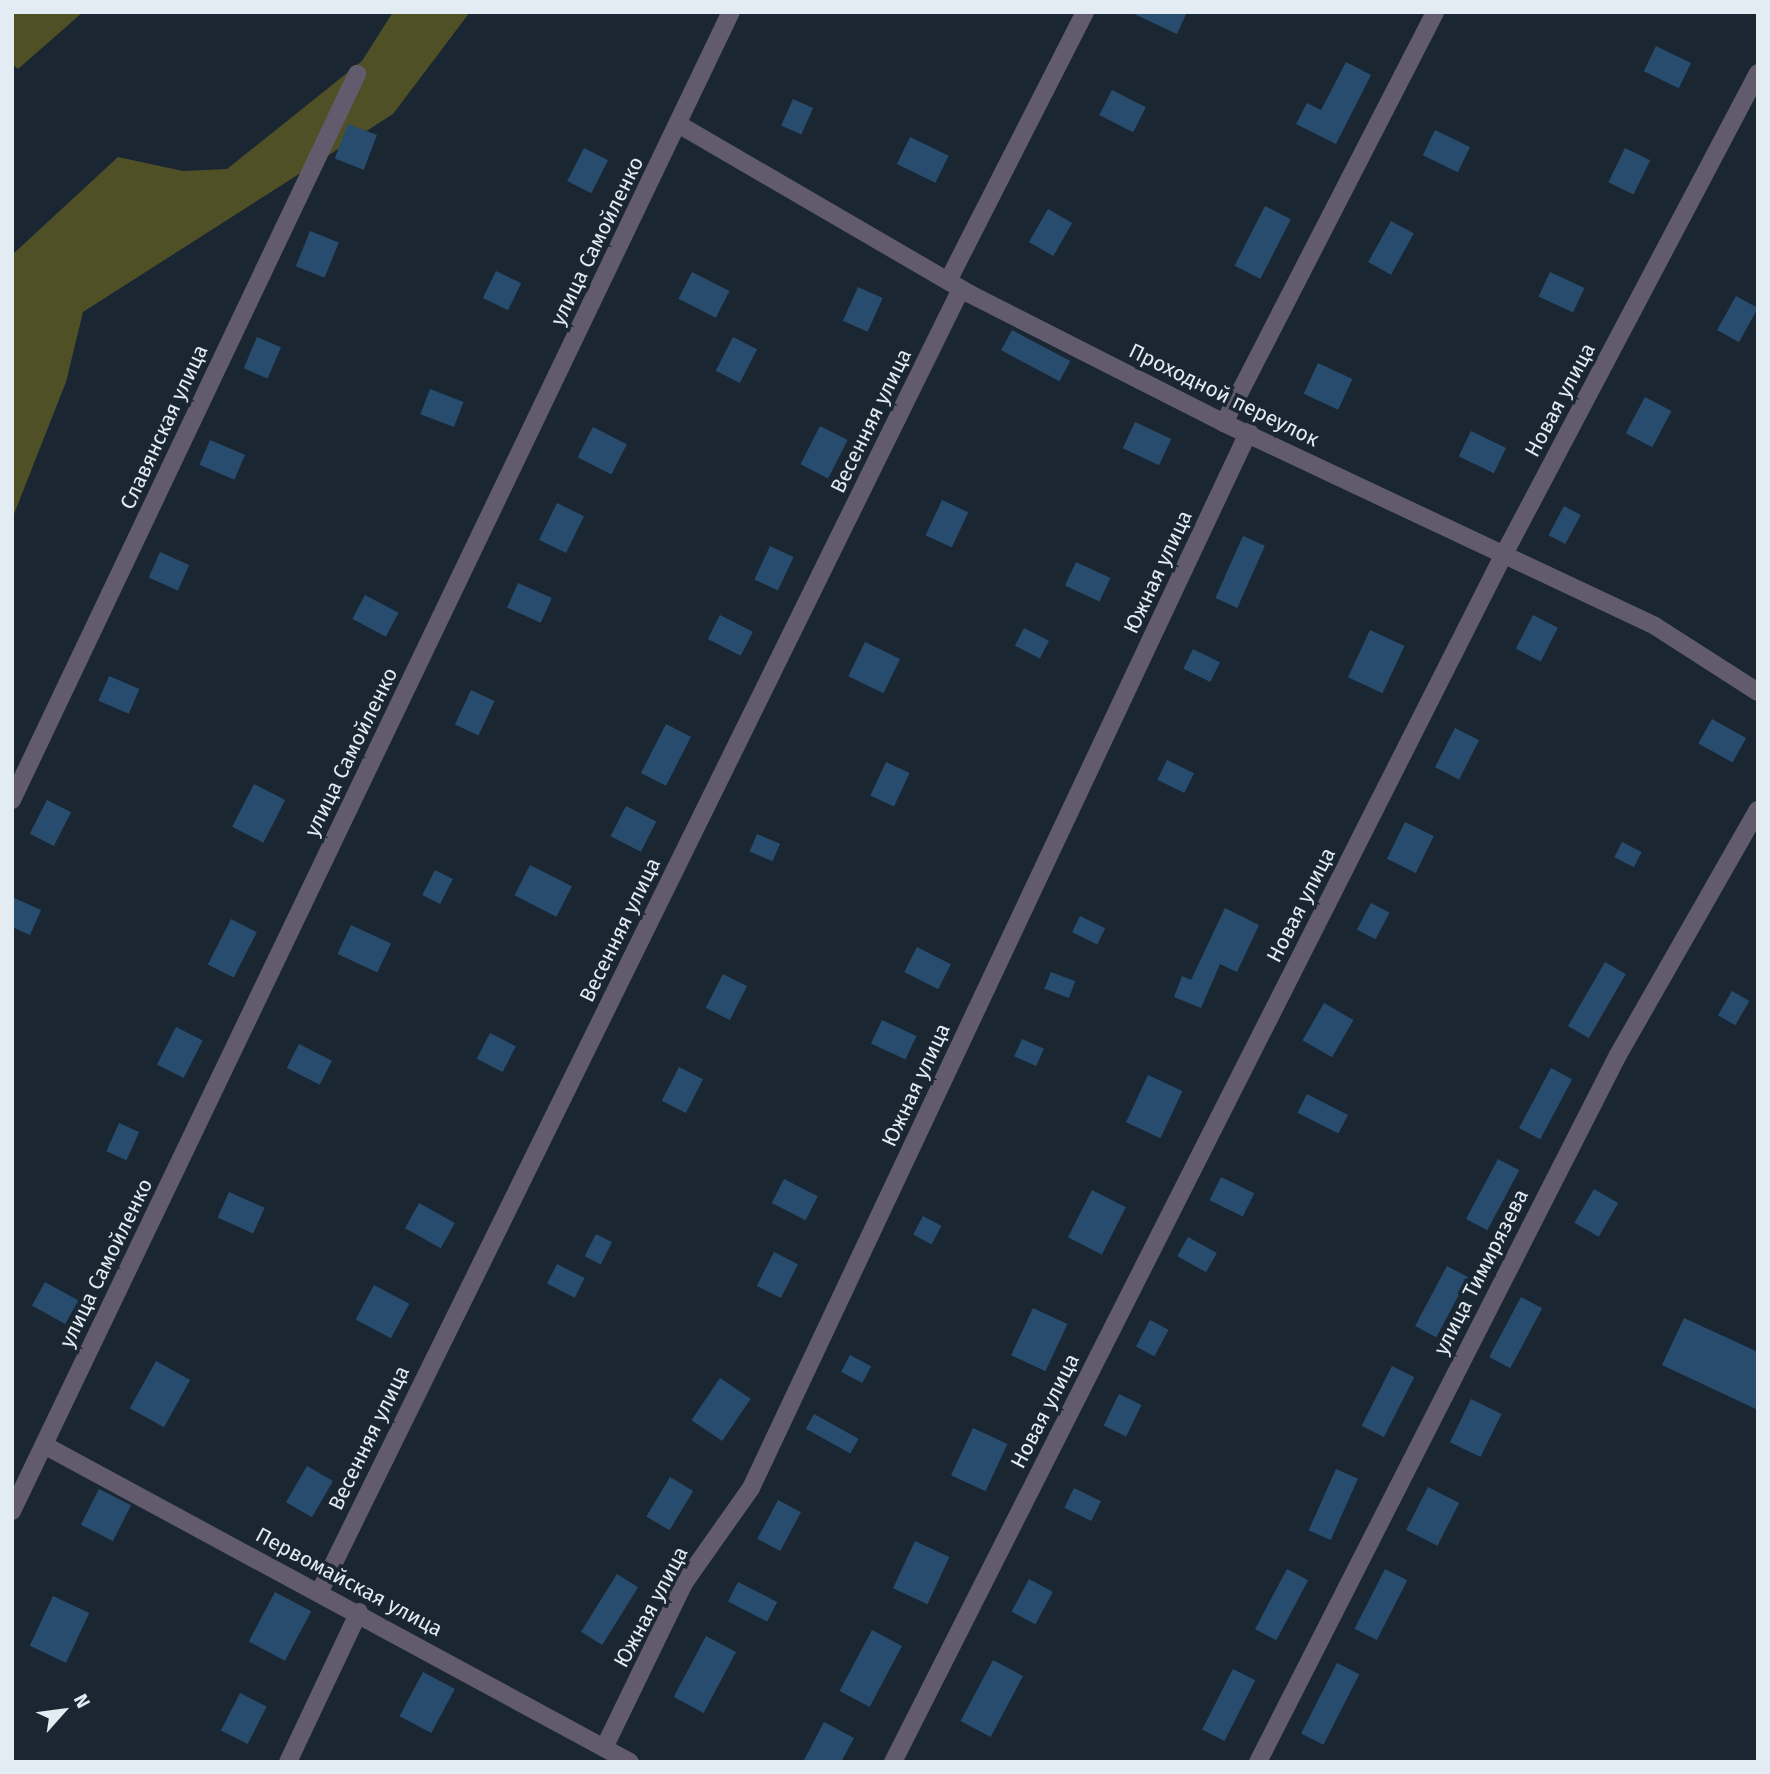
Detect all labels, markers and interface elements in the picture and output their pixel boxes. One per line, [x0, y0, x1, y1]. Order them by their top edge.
street label: улица Самойленко [545, 152, 649, 330]
street label: Проходной переулок [1125, 338, 1323, 452]
street label: Новая улица [1519, 339, 1601, 461]
street label: Славянская улица [115, 341, 213, 513]
street label: Весенняя улица [825, 345, 917, 497]
street label: Южная улица [1118, 506, 1198, 638]
street label: улица Самойленко [299, 663, 403, 841]
street label: Новая улица [1261, 843, 1341, 967]
street label: Весенняя улица [574, 854, 666, 1006]
street label: Южная улица [876, 1019, 956, 1151]
street label: улица Самойленко [54, 1174, 158, 1352]
street label: улица Тимирязева [1428, 1185, 1534, 1359]
street label: Новая улица [1005, 1349, 1085, 1473]
street label: Весенняя улица [323, 1362, 415, 1514]
street label: Первомайская улица [251, 1522, 447, 1642]
street label: Южная улица [609, 1542, 693, 1672]
north arrow [28, 1676, 98, 1746]
text: N [69, 1690, 95, 1712]

